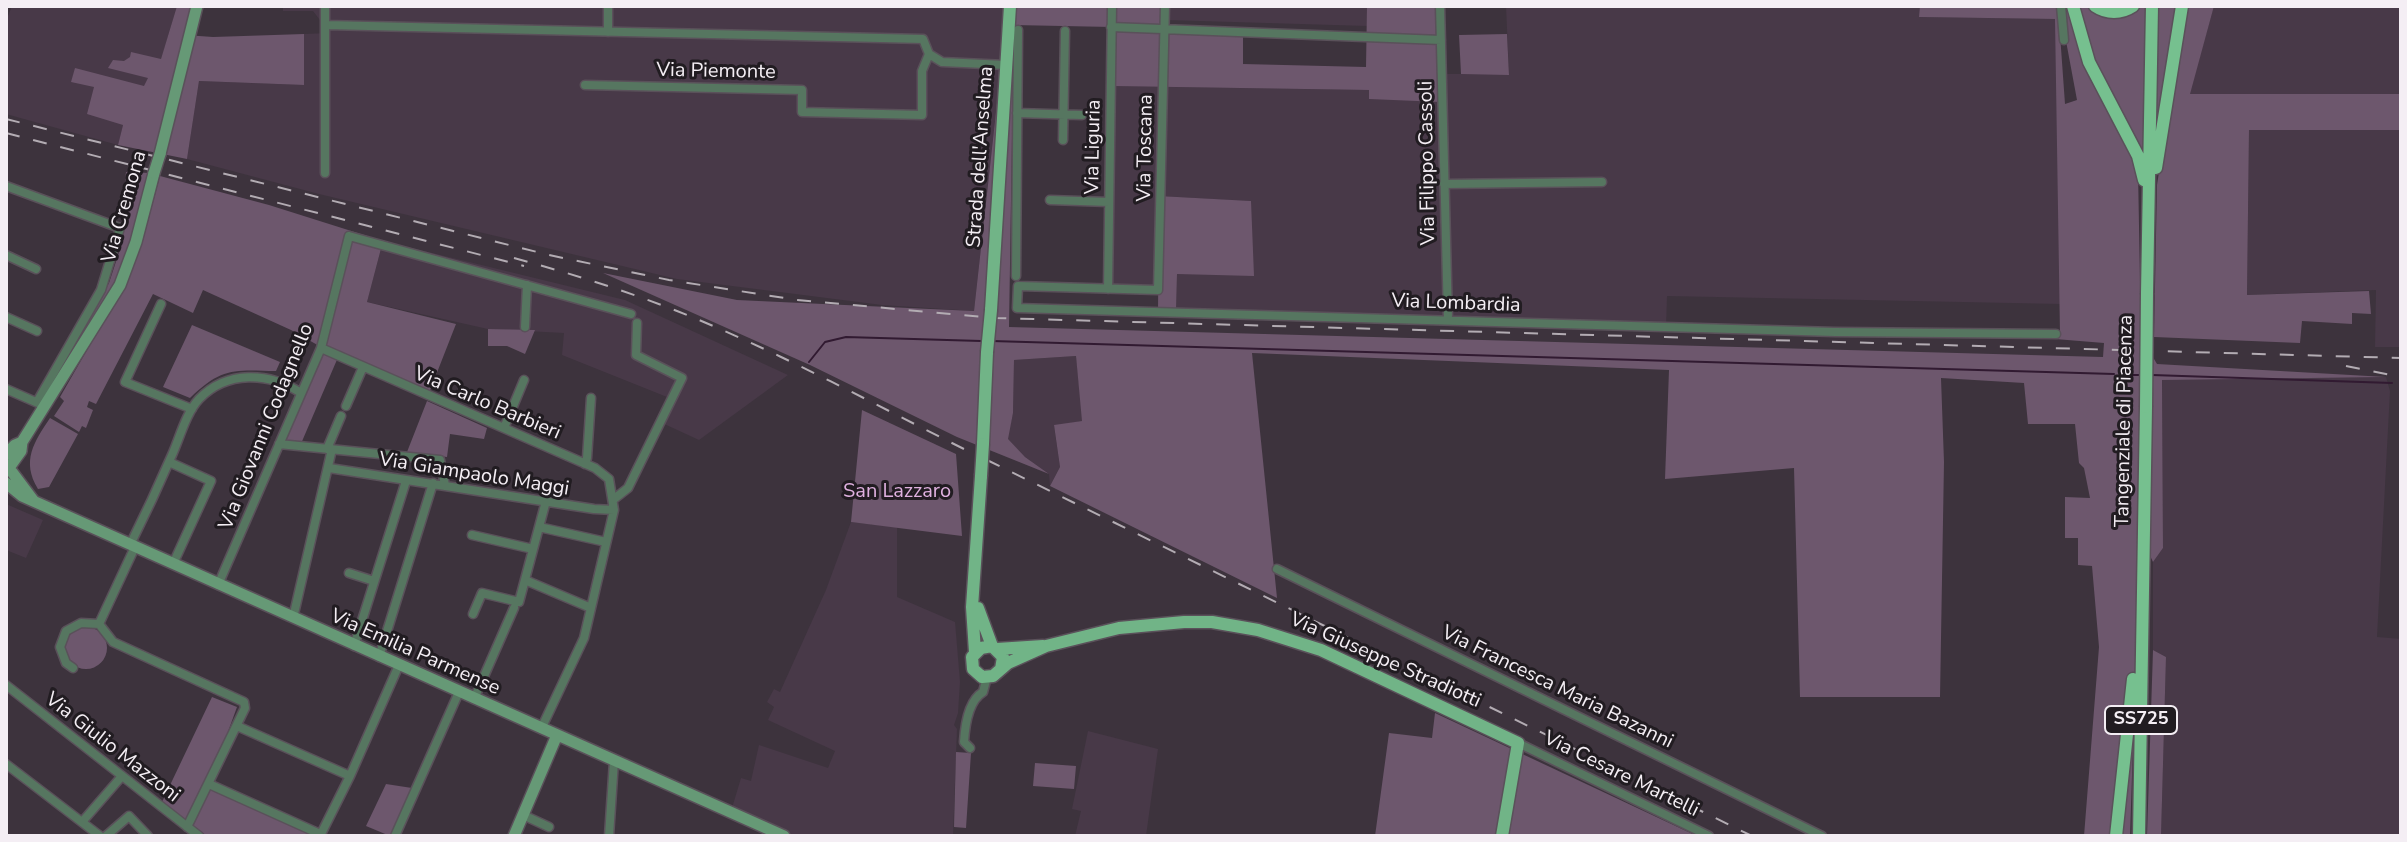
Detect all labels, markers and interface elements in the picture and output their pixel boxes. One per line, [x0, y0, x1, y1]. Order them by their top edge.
street label: Via Piemonte [656, 59, 776, 85]
street label: Strada dell'Anselma [963, 65, 999, 249]
street label: Via Filippo Cassoli [1415, 81, 1441, 245]
street label: Via Toscana [1133, 94, 1159, 202]
street label: Via Liguria [1081, 99, 1107, 195]
street label: Via Cremona [98, 148, 152, 266]
street label: Via Lombardia [1391, 290, 1521, 318]
street label: Tangenziale di Piacenza [2111, 315, 2139, 527]
street label: Via Giovanni Codagnello [215, 320, 319, 534]
street label: Via Carlo Barbieri [410, 362, 564, 446]
street label: Via Giampaolo Maggi [377, 448, 571, 502]
park label: San Lazzaro [843, 480, 951, 504]
street label: Via Emilia Parmense [326, 605, 504, 701]
street label: Via Giuseppe Stradiotti [1286, 608, 1484, 714]
street label: Via Francesca Maria Bazanni [1437, 621, 1677, 755]
street label: Via Giulio Mazzoni [40, 688, 184, 808]
road number: SS725 [2105, 706, 2177, 734]
street label: Via Cesare Martelli [1539, 727, 1703, 823]

